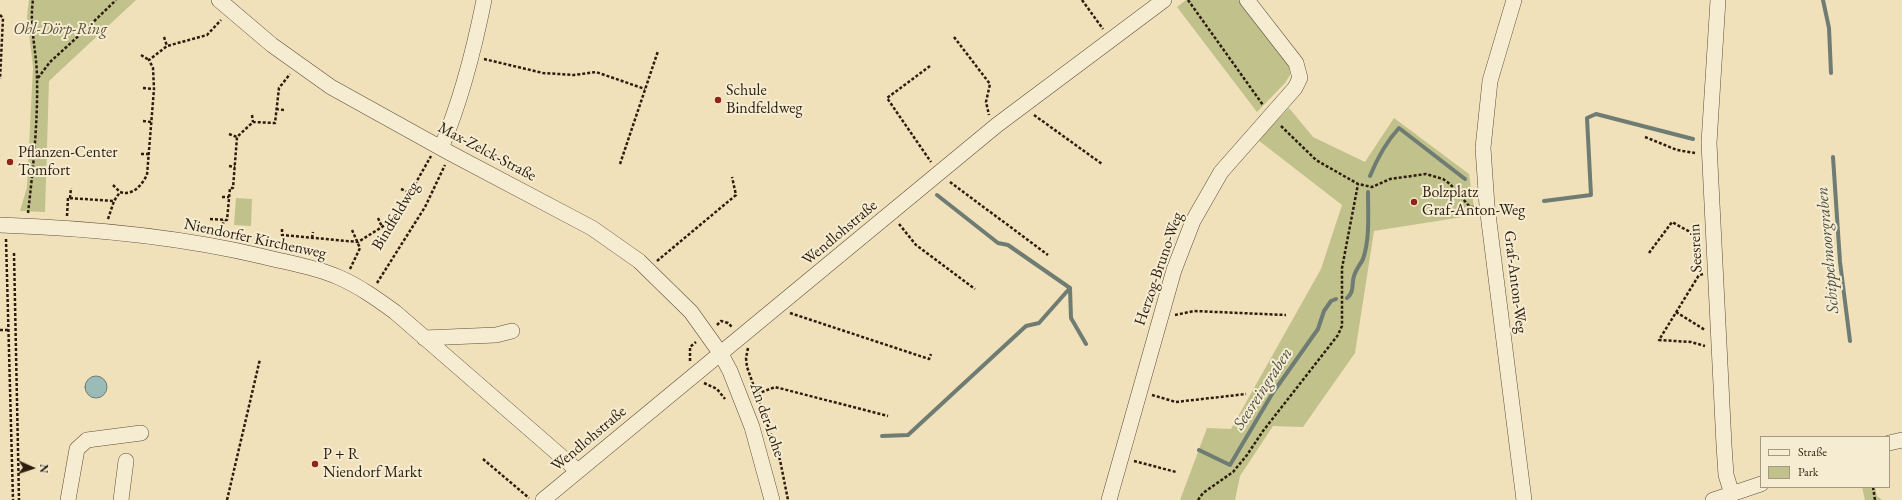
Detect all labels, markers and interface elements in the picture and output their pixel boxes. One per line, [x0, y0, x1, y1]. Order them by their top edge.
park label: Ohl-Dörp-Ring [13, 20, 107, 40]
place label: Schule Bindfeldweg [726, 81, 802, 119]
marker: Schule Bindfeldweg [713, 95, 723, 105]
street label: Max-Zelck-Straße [435, 118, 539, 186]
place label: Pflanzen-Center Tomfort [18, 143, 118, 181]
marker: Pflanzen-Center Tomfort [5, 157, 15, 167]
street label: Bindfeldweg [368, 178, 424, 254]
place label: Bolzplatz Graf-Anton-Weg [1422, 183, 1525, 221]
water label: Schippelmoorgraben [1812, 186, 1844, 314]
street label: Wendlohstraße [799, 196, 881, 270]
marker: Bolzplatz Graf-Anton-Weg [1409, 197, 1419, 207]
street label: Herzog-Bruno-Weg [1131, 210, 1187, 328]
street label: Niendorfer Kirchenweg [182, 215, 328, 263]
street label: Seesrein [1685, 223, 1707, 273]
street label: Graf-Anton-Weg [1499, 230, 1531, 334]
water label: Seesreingraben [1229, 344, 1297, 434]
street label: An der Lohe [745, 380, 789, 460]
street label: Wendlohstraße [548, 402, 630, 476]
legend [1760, 436, 1890, 488]
text: Straße [1798, 444, 1827, 460]
place label: P + R Niendorf Markt [323, 445, 422, 483]
north arrow [12, 448, 52, 488]
marker: P + R Niendorf Markt [310, 459, 320, 469]
text: N [37, 464, 51, 473]
text: Park [1798, 464, 1818, 480]

